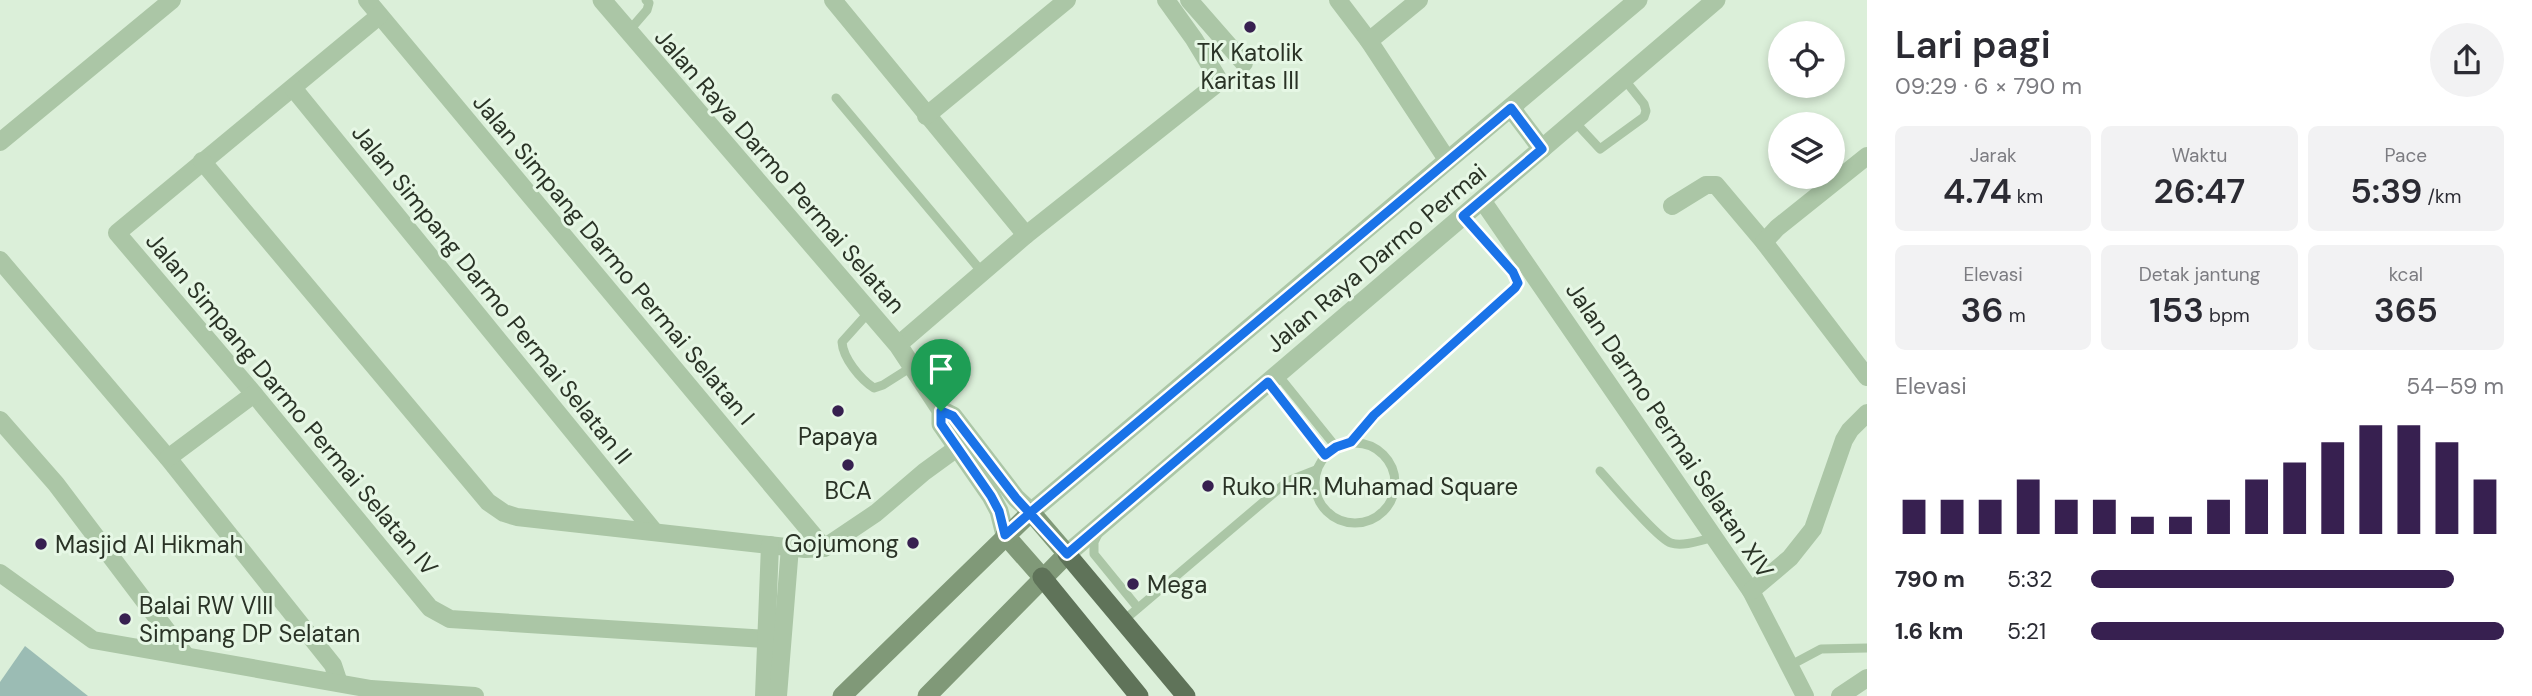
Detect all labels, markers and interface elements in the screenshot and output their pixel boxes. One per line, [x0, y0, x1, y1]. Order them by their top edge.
marker: TK Katolik Karitas III [1242, 19, 1258, 35]
text: Lari pagi [1895, 20, 2051, 70]
map controls [1768, 21, 1845, 189]
button: locate [1768, 21, 1845, 98]
street label: Jalan Raya Darmo Permai Selatan [648, 22, 912, 320]
button: share [2430, 23, 2504, 97]
place label: TK Katolik Karitas III [1197, 37, 1303, 96]
text: 09:29 · 6 × 790 m [1895, 71, 2082, 101]
street label: Jalan Simpang Darmo Permai Selatan I [466, 87, 762, 431]
button: layers [1768, 112, 1845, 189]
street label: Jalan Simpang Darmo Permai Selatan II [345, 118, 639, 470]
text: Jarak [1970, 143, 2017, 168]
text: Waktu [2172, 143, 2227, 168]
text: Pace [2385, 143, 2427, 168]
street label: Jalan Raya Darmo Permai [1259, 157, 1493, 359]
text: 4.74 [1943, 168, 2012, 214]
text: 26:47 [2154, 168, 2245, 214]
text: 5:39 [2350, 168, 2422, 214]
text: km [2012, 184, 2043, 209]
text: /km [2422, 184, 2461, 209]
street label: Jalan Simpang Darmo Permai Selatan IV [139, 226, 445, 582]
text: Elevasi [1963, 262, 2023, 287]
text: Detak jantung [2139, 262, 2260, 287]
text: kcal [2389, 262, 2423, 287]
street label: Jalan Darmo Permai Selatan XIV [1559, 276, 1781, 584]
text: 36 [1961, 287, 2004, 333]
text: 153 [2149, 287, 2204, 333]
text: 365 [2374, 287, 2438, 333]
text: m [2004, 303, 2026, 328]
text: bpm [2204, 303, 2250, 328]
pin [911, 339, 971, 411]
icon: arrive [922, 350, 960, 388]
text: Elevasi [1895, 371, 1967, 401]
text: 54–59 m [2406, 371, 2504, 401]
marker: Papaya [830, 403, 846, 419]
place label: Papaya [798, 421, 878, 452]
marker: BCA [840, 457, 856, 473]
place label: Ruko HR. Muhamad Square [1222, 471, 1518, 502]
place label: BCA [824, 475, 872, 506]
marker: Ruko HR. Muhamad Square [1200, 478, 1216, 494]
place label: Gojumong [784, 528, 899, 559]
place label: Masjid Al Hikmah [55, 529, 243, 560]
marker: Gojumong [905, 535, 921, 551]
marker: Masjid Al Hikmah [33, 536, 49, 552]
text: 790 m [1895, 564, 1965, 594]
text: 5:32 [2007, 564, 2053, 594]
place label: Mega [1147, 569, 1207, 600]
marker: Mega [1125, 576, 1141, 592]
place label: Balai RW VIII Simpang DP Selatan [139, 590, 360, 649]
marker: Balai RW VIII Simpang DP Selatan [117, 611, 133, 627]
text: 1.6 km [1895, 616, 1963, 646]
text: 5:21 [2007, 616, 2046, 646]

